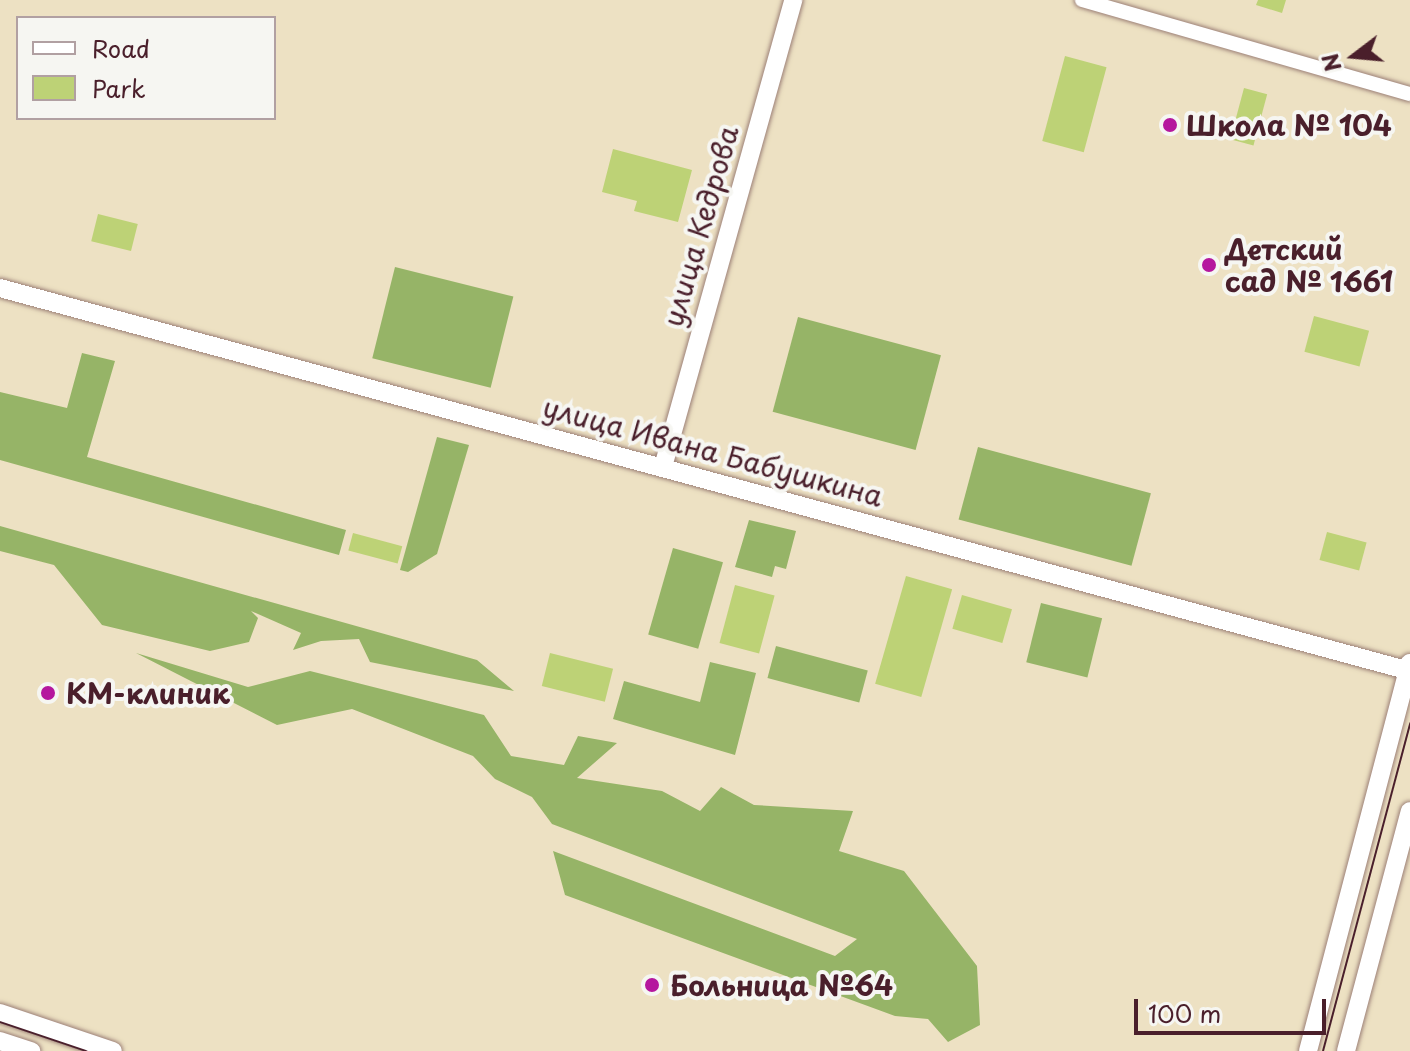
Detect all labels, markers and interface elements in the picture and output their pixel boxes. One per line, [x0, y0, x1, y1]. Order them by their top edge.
legend [16, 16, 276, 120]
north arrow [1314, 16, 1394, 96]
text: Road [92, 30, 150, 66]
text: N [1312, 50, 1349, 76]
text: Park [92, 70, 146, 106]
place label: Школа № 104 [1186, 108, 1393, 142]
marker: Школа № 104 [1161, 116, 1179, 134]
street label: улица Кедрова [655, 121, 745, 331]
place label: Детский сад № 1661 [1225, 232, 1394, 298]
marker: Детский сад № 1661 [1200, 256, 1218, 274]
street label: улица Ивана Бабушкина [538, 389, 888, 513]
place label: КМ-клиник [66, 676, 230, 710]
marker: КМ-клиник [37, 682, 59, 704]
place label: Больница №64 [670, 968, 894, 1002]
marker: Больница №64 [641, 974, 663, 996]
scale bar [1138, 983, 1330, 1033]
text: 100 m [1148, 995, 1221, 1031]

